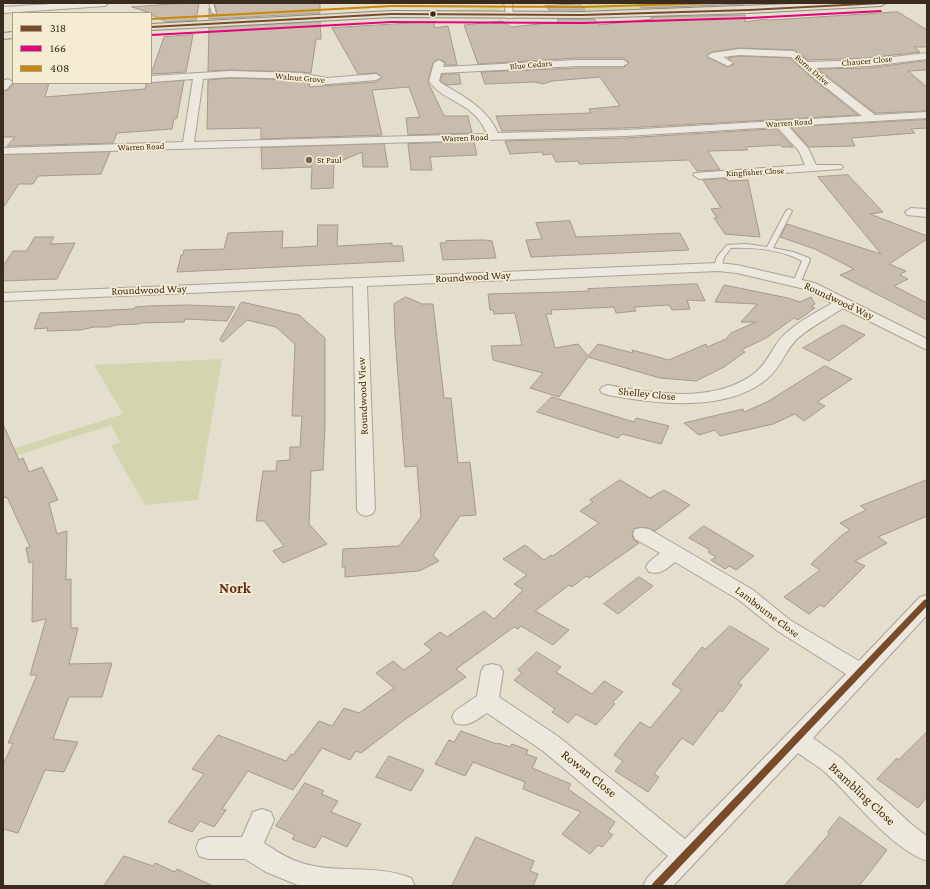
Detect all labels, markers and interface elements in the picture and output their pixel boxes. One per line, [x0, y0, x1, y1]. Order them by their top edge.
unlabelled marker [428, 9, 438, 19]
legend [12, 12, 152, 84]
text: 318 [50, 21, 66, 35]
text: 166 [50, 41, 66, 55]
street label: Burns Drive [792, 52, 832, 88]
street label: Chaucer Close [841, 53, 893, 69]
street label: Blue Cedars [509, 58, 553, 72]
text: 408 [50, 61, 69, 75]
street label: Walnut Grove [275, 70, 325, 86]
street label: Warren Road [765, 116, 813, 130]
street label: Warren Road [441, 132, 489, 144]
street label: Warren Road [117, 141, 165, 153]
marker: St Paul [304, 155, 314, 165]
place label: St Paul [317, 155, 342, 165]
street label: Kingfisher Close [726, 165, 784, 179]
street label: Roundwood Way [435, 268, 511, 286]
street label: Roundwood Way [802, 279, 876, 323]
street label: Roundwood Way [111, 282, 187, 298]
street label: Roundwood View [355, 357, 371, 435]
street label: Shelley Close [618, 384, 676, 404]
district label: Nork [219, 579, 251, 597]
street label: Lambourne Close [732, 584, 802, 640]
street label: Rowan Close [558, 747, 620, 801]
street label: Brambling Close [825, 759, 899, 829]

